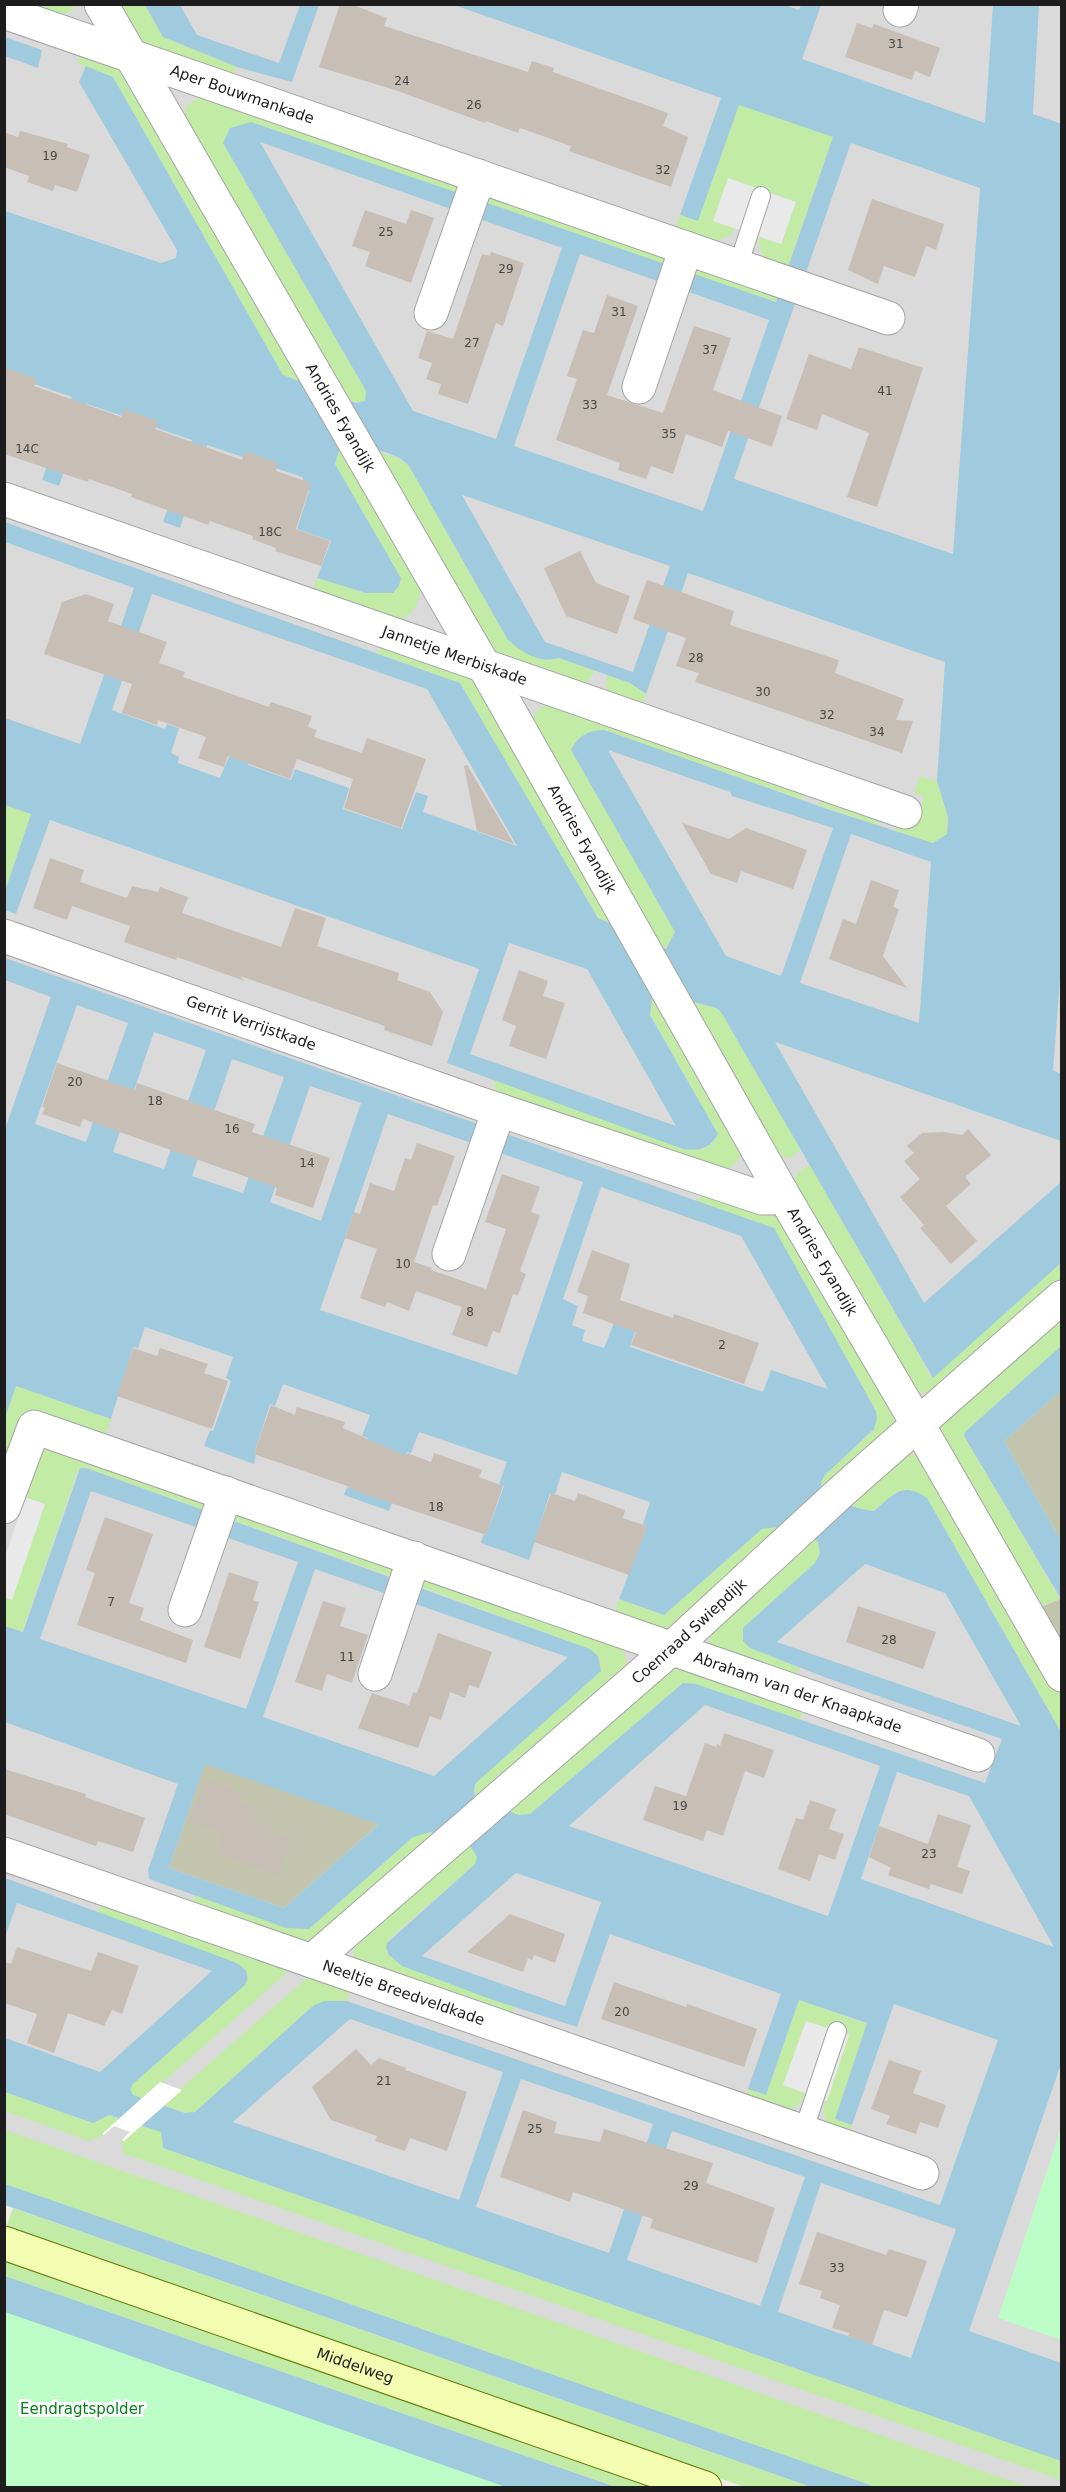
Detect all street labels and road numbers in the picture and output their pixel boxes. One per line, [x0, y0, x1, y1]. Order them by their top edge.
street label: Aper Bouwmankade [168, 61, 316, 128]
street label: Andries Fyandijk [302, 360, 379, 476]
street label: Jannetje Merbiskade [379, 622, 529, 689]
street label: Andries Fyandijk [544, 781, 620, 898]
street label: Gerrit Verrijstkade [184, 992, 319, 1054]
street label: Andries Fyandijk [784, 1204, 861, 1320]
street label: Coenraad Swiepdijk [628, 1575, 751, 1688]
street label: Abraham van der Knaapkade [691, 1648, 904, 1737]
street label: Neeltje Breedveldkade [320, 1956, 487, 2029]
street label: Middelweg [314, 2344, 396, 2388]

